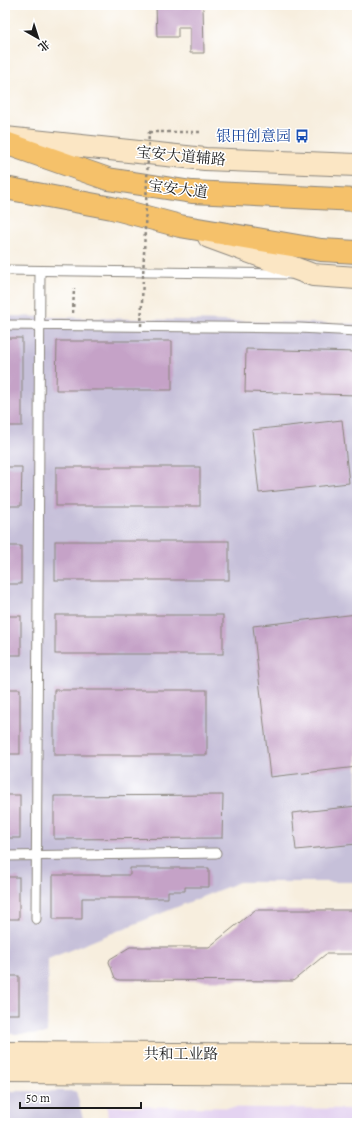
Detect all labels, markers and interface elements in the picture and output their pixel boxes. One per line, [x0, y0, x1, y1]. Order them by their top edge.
north arrow [18, 18, 58, 58]
text: 北 [35, 36, 53, 55]
place label: 银田创意园 [216, 126, 291, 146]
bus stop icon: 银田创意园 [294, 128, 310, 144]
street label: 宝安大道辅路 [135, 142, 227, 170]
street label: 宝安大道 [147, 175, 209, 203]
street label: 共和工业路 [143, 1044, 219, 1064]
scale bar [20, 1084, 141, 1110]
text: 50 m [26, 1090, 50, 1106]

